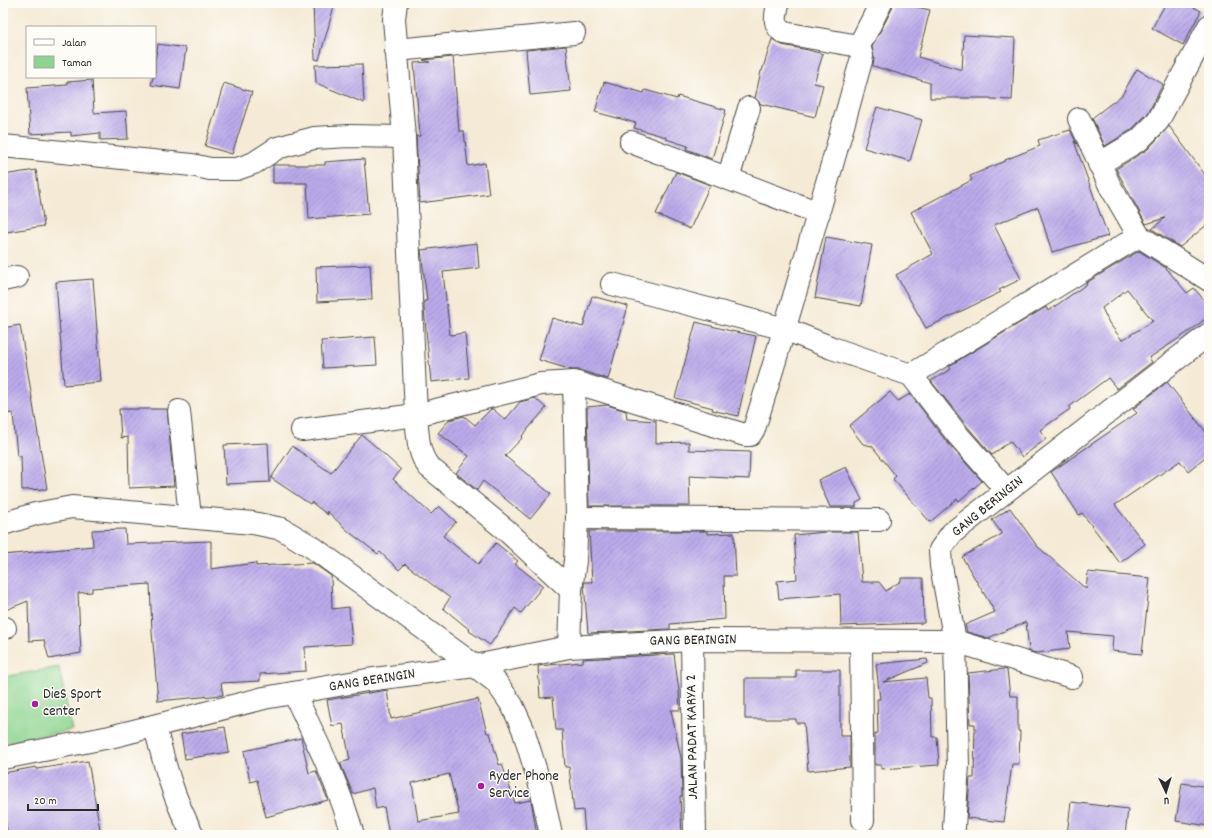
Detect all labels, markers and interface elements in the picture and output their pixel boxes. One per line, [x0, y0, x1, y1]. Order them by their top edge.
legend [26, 26, 156, 78]
text: Jalan [62, 35, 86, 52]
text: Taman [62, 55, 92, 72]
street label: GANG BERINGIN [947, 471, 1029, 543]
street label: GANG BERINGIN [649, 629, 737, 653]
street label: GANG BERINGIN [327, 663, 417, 699]
street label: JALAN PADAT KARYA 2 [681, 674, 705, 800]
place label: DieS Sport center [43, 684, 102, 723]
marker: DieS Sport center [30, 699, 40, 709]
place label: Ryder Phone Service [489, 766, 559, 805]
north arrow [1146, 772, 1186, 812]
marker: Ryder Phone Service [476, 781, 486, 791]
scale bar [28, 786, 98, 812]
text: U [1163, 792, 1170, 808]
text: 20 m [34, 793, 57, 810]

